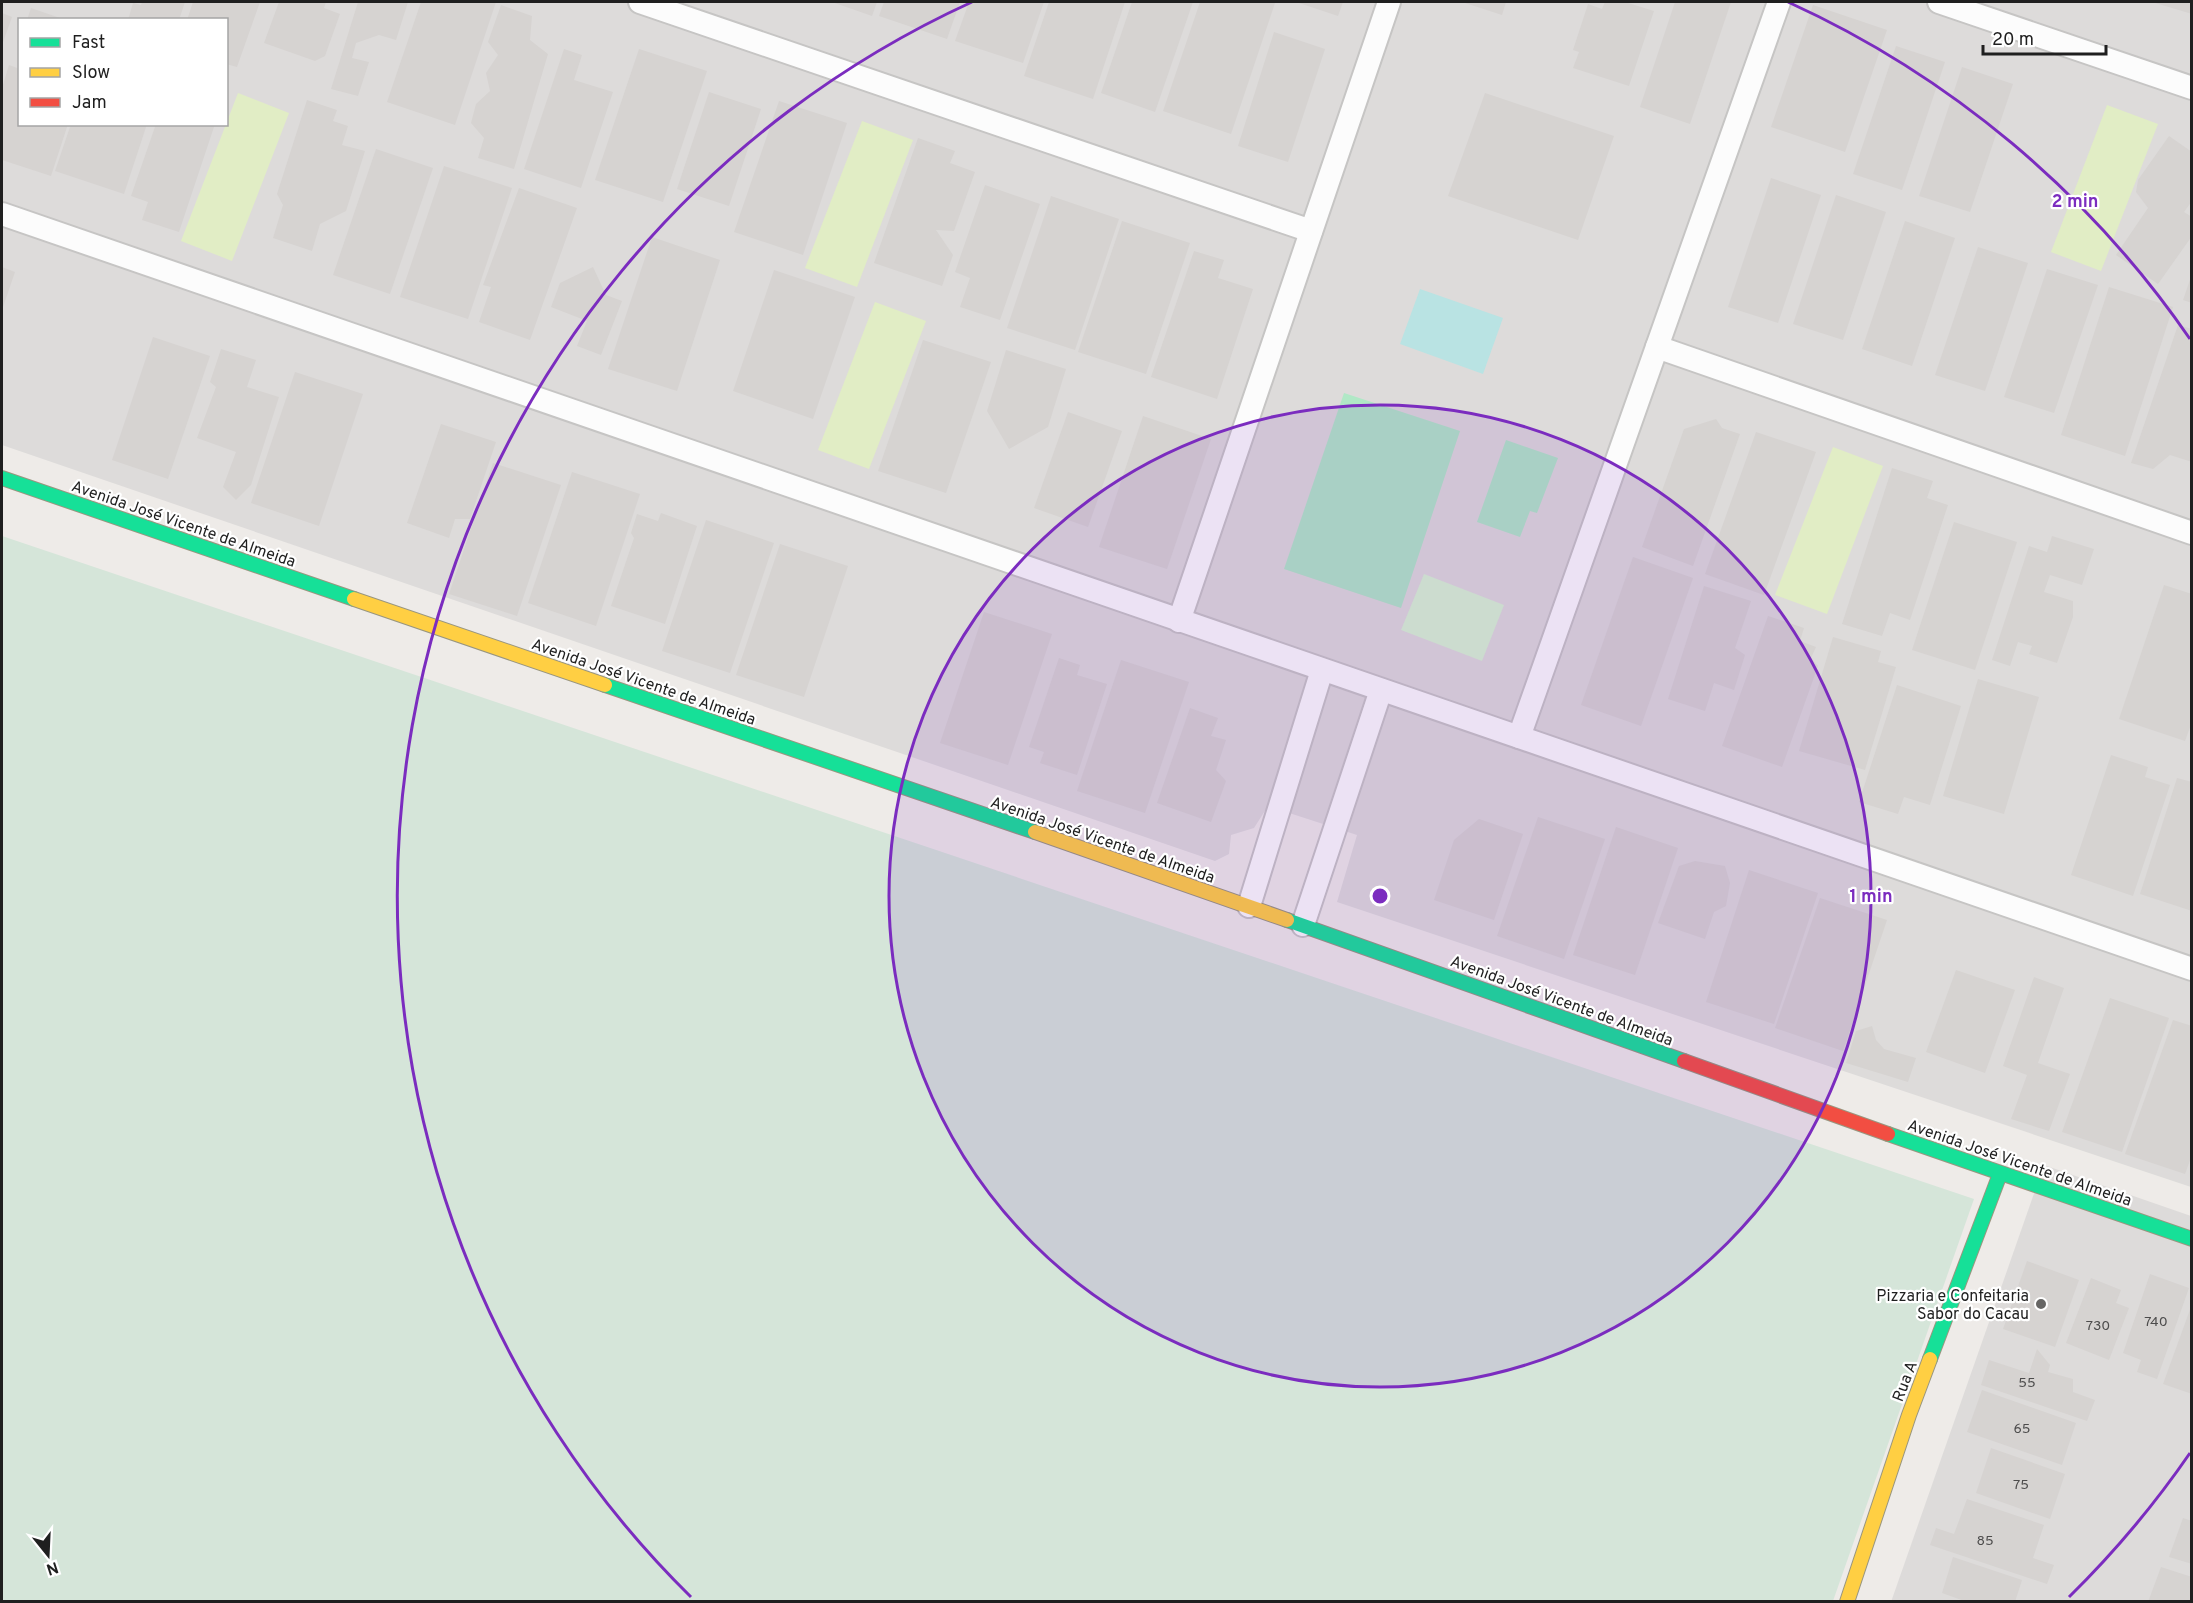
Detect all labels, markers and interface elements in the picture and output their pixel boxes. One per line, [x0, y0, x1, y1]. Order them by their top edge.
legend [18, 18, 228, 126]
scale bar [1983, 18, 2106, 56]
text: 20 m [1992, 29, 2034, 52]
text: Fast [72, 32, 105, 55]
text: Slow [72, 62, 110, 85]
text: Jam [72, 92, 107, 115]
text: 2 min [2051, 191, 2099, 214]
street label: Avenida José Vicente de Almeida [69, 477, 298, 573]
street label: Avenida José Vicente de Almeida [529, 635, 758, 731]
street label: Avenida José Vicente de Almeida [988, 793, 1217, 889]
centre of rings [1370, 886, 1390, 906]
text: 1 min [1849, 886, 1893, 909]
street label: Avenida José Vicente de Almeida [1447, 952, 1676, 1052]
street label: Avenida José Vicente de Almeida [1905, 1116, 2134, 1212]
place label: Pizzaria e Confeitaria Sabor do Cacau [1876, 1287, 2029, 1325]
marker: Pizzaria e Confeitaria Sabor do Cacau [2034, 1297, 2048, 1311]
house number: 740 [2144, 1314, 2168, 1331]
house number: 730 [2086, 1318, 2110, 1335]
street label: Rua A [1889, 1358, 1923, 1405]
house number: 55 [2018, 1375, 2036, 1392]
house number: 65 [2013, 1421, 2031, 1438]
house number: 75 [2013, 1477, 2029, 1494]
north arrow [18, 1525, 78, 1585]
house number: 85 [1976, 1533, 1994, 1550]
text: N [43, 1556, 61, 1579]

